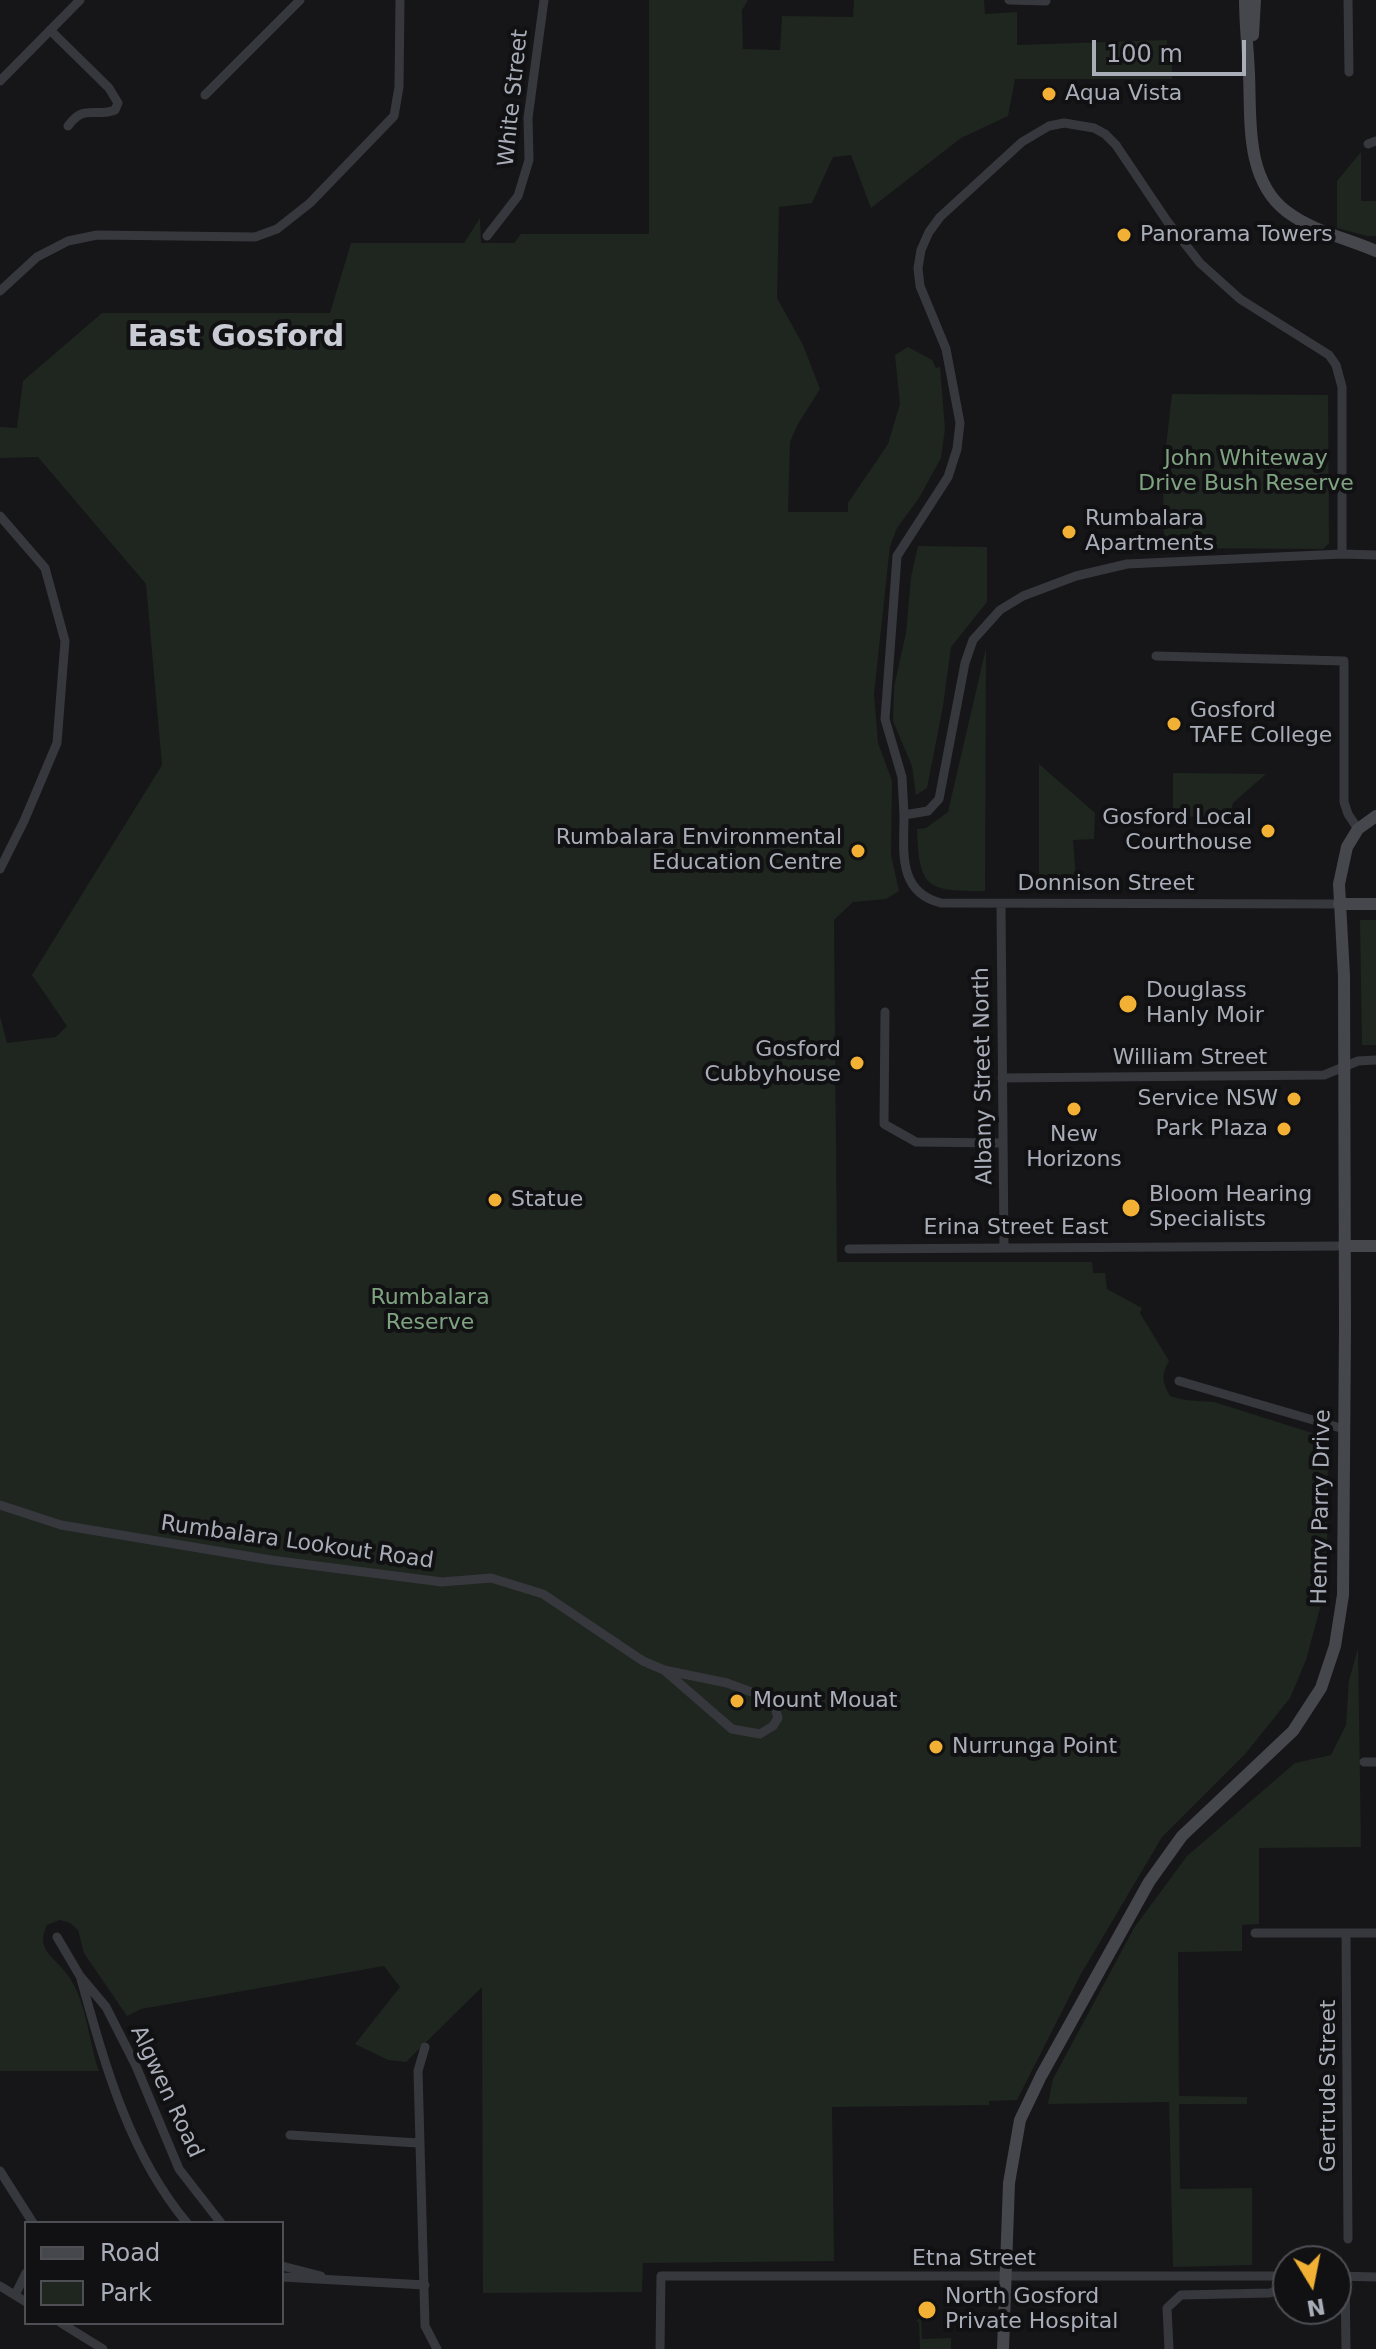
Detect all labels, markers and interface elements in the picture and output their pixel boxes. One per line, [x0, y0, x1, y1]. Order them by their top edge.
scale bar [1096, 24, 1250, 74]
street label: White Street [494, 28, 534, 168]
text: 100 m [1106, 40, 1183, 68]
place label: Aqua Vista [1065, 81, 1182, 107]
marker: Aqua Vista [1040, 85, 1058, 103]
place label: Panorama Towers [1140, 222, 1333, 248]
marker: Panorama Towers [1115, 226, 1133, 244]
district label: East Gosford [128, 320, 344, 356]
park label: John Whiteway Drive Bush Reserve [1138, 446, 1354, 498]
place label: Rumbalara Apartments [1085, 506, 1214, 558]
marker: Rumbalara Apartments [1060, 523, 1078, 541]
place label: Gosford TAFE College [1190, 698, 1332, 750]
marker: Gosford TAFE College [1165, 715, 1183, 733]
place label: Gosford Local Courthouse [1102, 805, 1252, 856]
marker: Gosford Local Courthouse [1259, 822, 1277, 840]
place label: Rumbalara Environmental Education Centre [556, 825, 842, 876]
marker: Rumbalara Environmental Education Centre [849, 842, 867, 860]
street label: Donnison Street [1017, 871, 1195, 897]
street label: Albany Street North [969, 967, 999, 1185]
place label: Douglass Hanly Moir [1146, 978, 1264, 1030]
marker: Douglass Hanly Moir [1117, 993, 1139, 1015]
place label: Gosford Cubbyhouse [704, 1037, 841, 1088]
street label: William Street [1113, 1045, 1267, 1071]
marker: Gosford Cubbyhouse [848, 1054, 866, 1072]
place label: Service NSW [1138, 1086, 1278, 1112]
marker: Service NSW [1285, 1090, 1303, 1108]
marker: New Horizons [1065, 1100, 1083, 1118]
place label: Park Plaza [1156, 1116, 1268, 1142]
marker: Park Plaza [1275, 1120, 1293, 1138]
place label: New Horizons [1026, 1122, 1122, 1174]
place label: Bloom Hearing Specialists [1149, 1182, 1312, 1234]
place label: Statue [511, 1187, 583, 1213]
marker: Statue [486, 1191, 504, 1209]
marker: Bloom Hearing Specialists [1120, 1197, 1142, 1219]
street label: Erina Street East [924, 1215, 1108, 1241]
park label: Rumbalara Reserve [370, 1285, 490, 1336]
street label: Henry Parry Drive [1307, 1409, 1337, 1605]
street label: Rumbalara Lookout Road [159, 1511, 435, 1575]
place label: Mount Mouat [753, 1688, 897, 1714]
marker: Mount Mouat [728, 1692, 746, 1710]
place label: Nurrunga Point [952, 1734, 1117, 1760]
marker: Nurrunga Point [927, 1738, 945, 1756]
street label: Gertrude Street [1316, 2000, 1342, 2172]
street label: Algwen Road [124, 2022, 208, 2162]
legend [24, 2221, 284, 2325]
text: Road [100, 2239, 160, 2267]
north arrow [1272, 2245, 1352, 2325]
street label: Etna Street [912, 2246, 1036, 2272]
text: Park [100, 2279, 152, 2307]
place label: North Gosford Private Hospital [945, 2284, 1118, 2336]
text: N [1305, 2293, 1327, 2321]
marker: North Gosford Private Hospital [916, 2299, 938, 2321]

